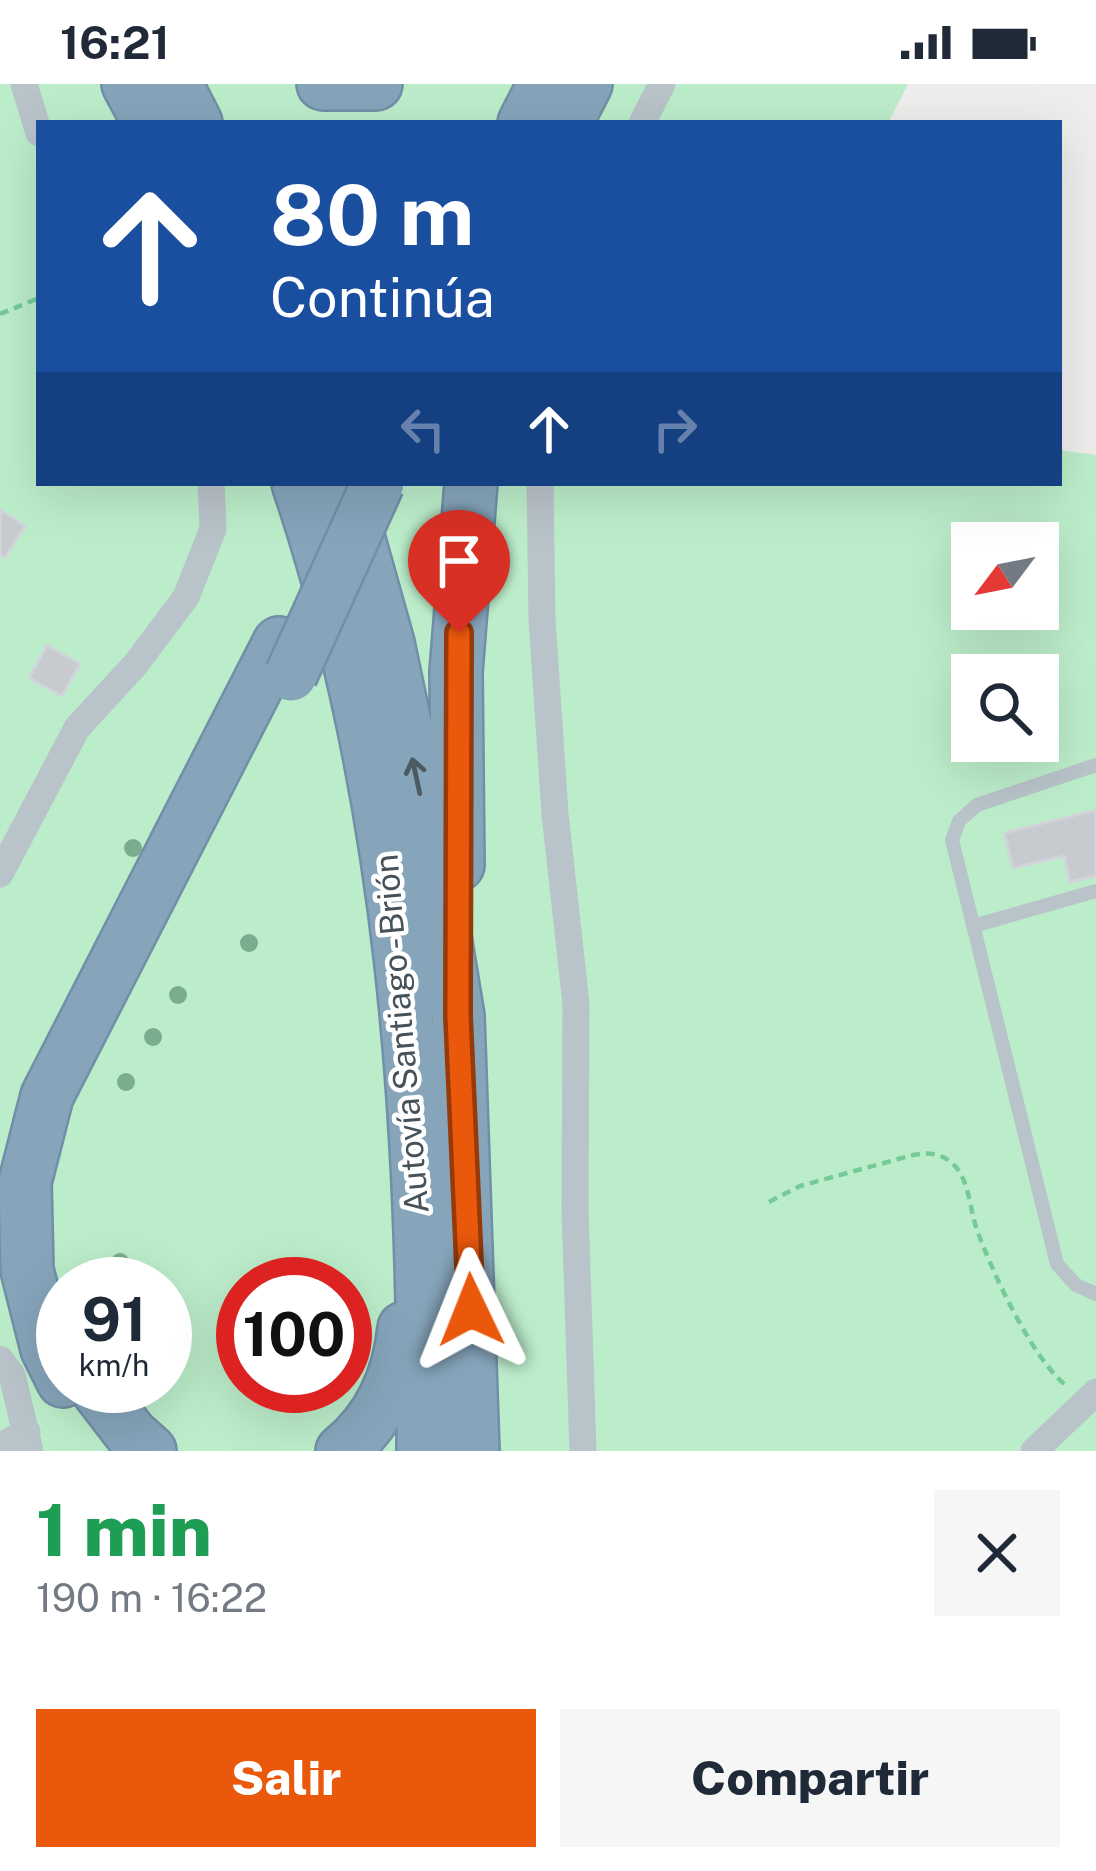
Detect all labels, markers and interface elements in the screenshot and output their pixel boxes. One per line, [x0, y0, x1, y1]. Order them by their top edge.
text: 16:21 [60, 16, 170, 69]
text: 80 m [270, 165, 474, 264]
icon: ahead [72, 168, 228, 324]
text: Continúa [270, 266, 495, 329]
icon: left [390, 396, 456, 462]
icon: ahead [516, 396, 582, 462]
icon: right [642, 396, 708, 462]
pin [408, 510, 510, 633]
north arrow [951, 522, 1059, 630]
map controls [951, 522, 1059, 762]
icon: arrive [426, 528, 492, 594]
button: search [951, 654, 1059, 762]
one-way arrow [404, 758, 427, 796]
street label: Autovía Santiago - Brión [366, 853, 436, 1215]
position arrow [408, 1247, 534, 1373]
speed limit sign: 100 [216, 1257, 372, 1413]
text: 91 [81, 1284, 147, 1355]
text: km/h [79, 1347, 149, 1383]
text: 1 min [36, 1488, 212, 1572]
button: close [934, 1490, 1060, 1616]
text: 190 m · 16:22 [36, 1575, 267, 1621]
button: Salir [36, 1709, 536, 1847]
button: Compartir [560, 1709, 1060, 1847]

